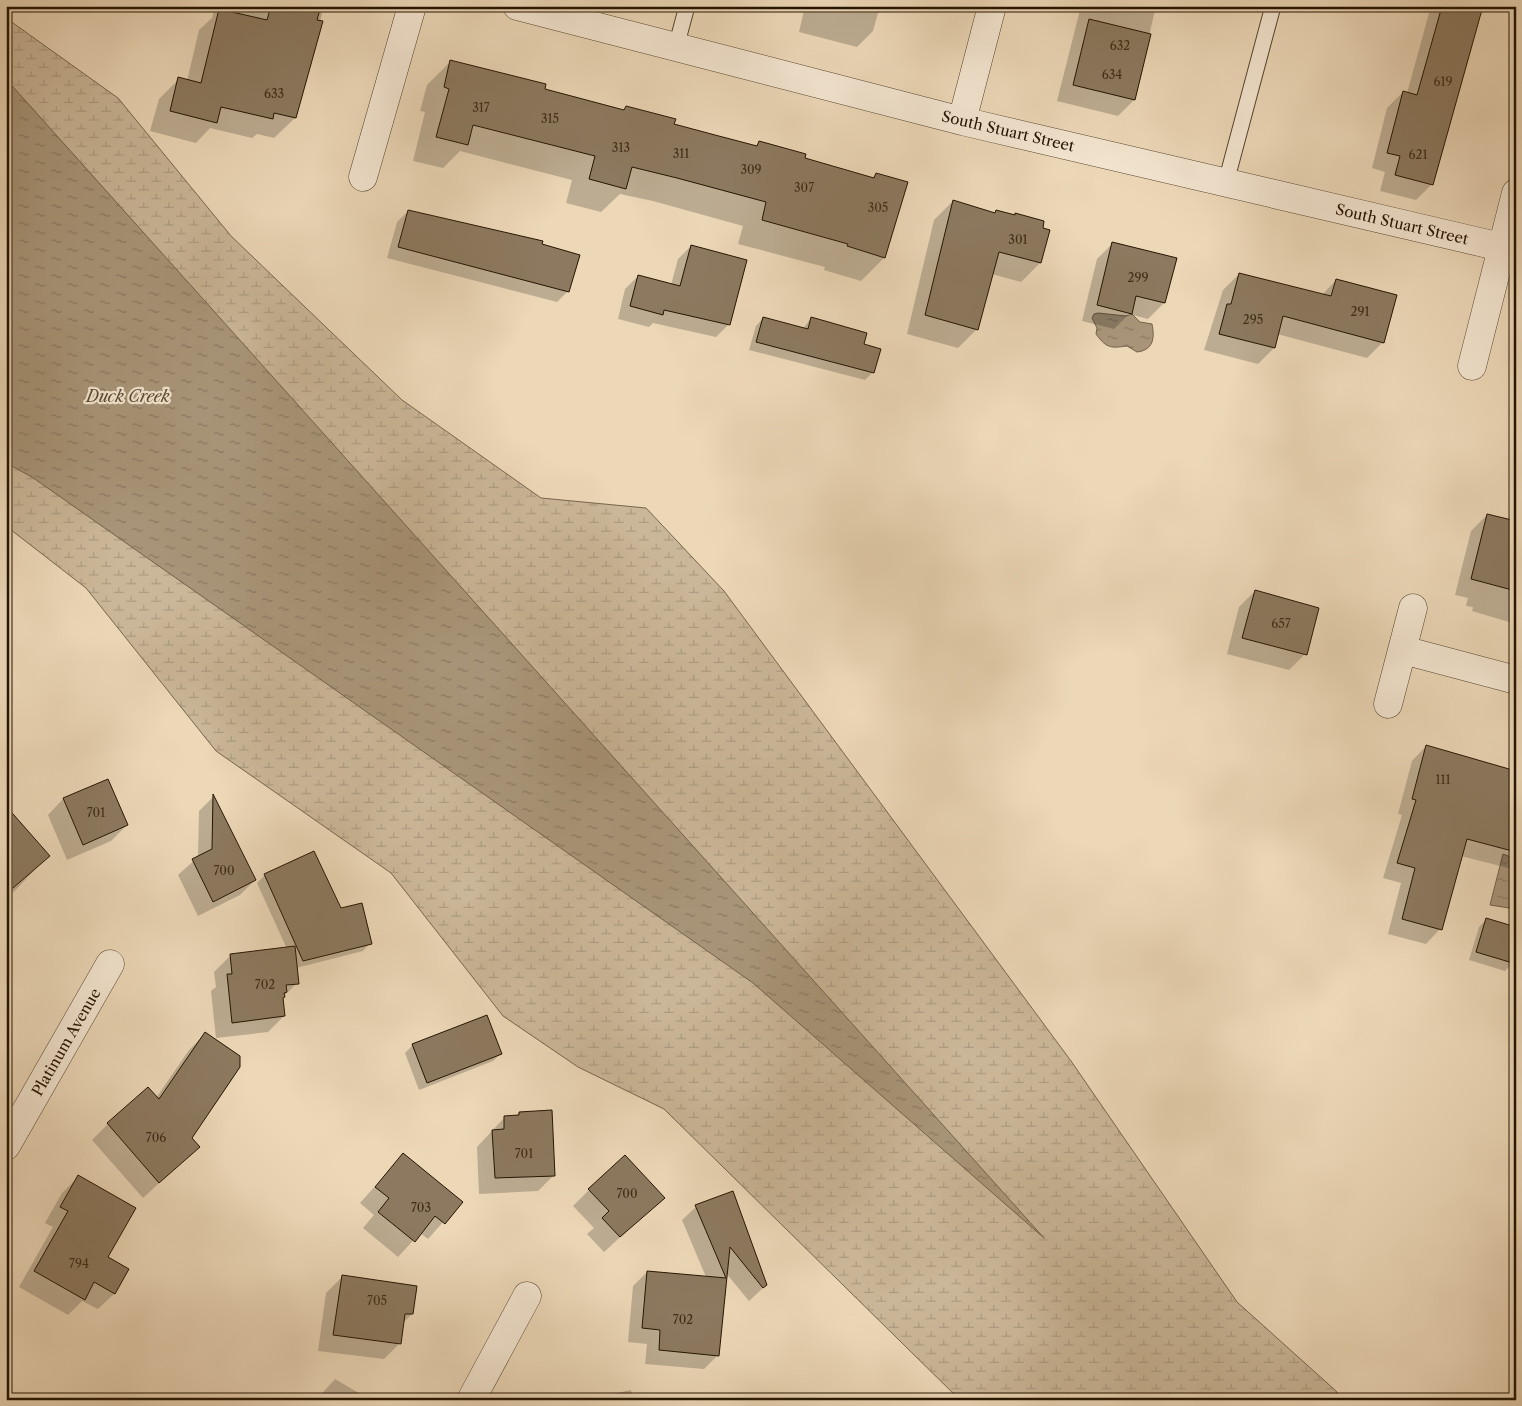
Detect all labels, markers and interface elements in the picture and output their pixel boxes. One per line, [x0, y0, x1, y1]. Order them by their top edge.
house number: 632 [1110, 38, 1130, 53]
house number: 634 [1102, 67, 1122, 82]
house number: 619 [1433, 74, 1453, 89]
house number: 633 [264, 86, 284, 101]
house number: 317 [472, 100, 490, 115]
street label: South Stuart Street [940, 106, 1077, 156]
house number: 315 [541, 111, 559, 126]
house number: 313 [612, 140, 630, 155]
house number: 311 [673, 146, 689, 161]
house number: 621 [1409, 147, 1427, 162]
house number: 309 [740, 162, 762, 177]
house number: 307 [794, 180, 814, 195]
street label: South Stuart Street [1334, 199, 1471, 249]
house number: 305 [868, 200, 888, 215]
house number: 301 [1008, 232, 1028, 247]
house number: 299 [1128, 270, 1148, 285]
house number: 291 [1351, 304, 1369, 319]
house number: 295 [1243, 312, 1263, 327]
water label: Duck Creek [84, 386, 170, 406]
house number: 657 [1271, 616, 1291, 631]
house number: 111 [1435, 772, 1451, 787]
house number: 701 [87, 805, 105, 820]
house number: 700 [213, 863, 235, 878]
house number: 702 [255, 977, 275, 992]
street label: Platinum Avenue [27, 985, 105, 1099]
house number: 706 [146, 1130, 166, 1145]
house number: 701 [515, 1146, 533, 1161]
house number: 700 [616, 1186, 638, 1201]
house number: 703 [411, 1200, 431, 1215]
house number: 794 [69, 1256, 89, 1271]
house number: 705 [367, 1293, 387, 1308]
house number: 702 [673, 1312, 693, 1327]

